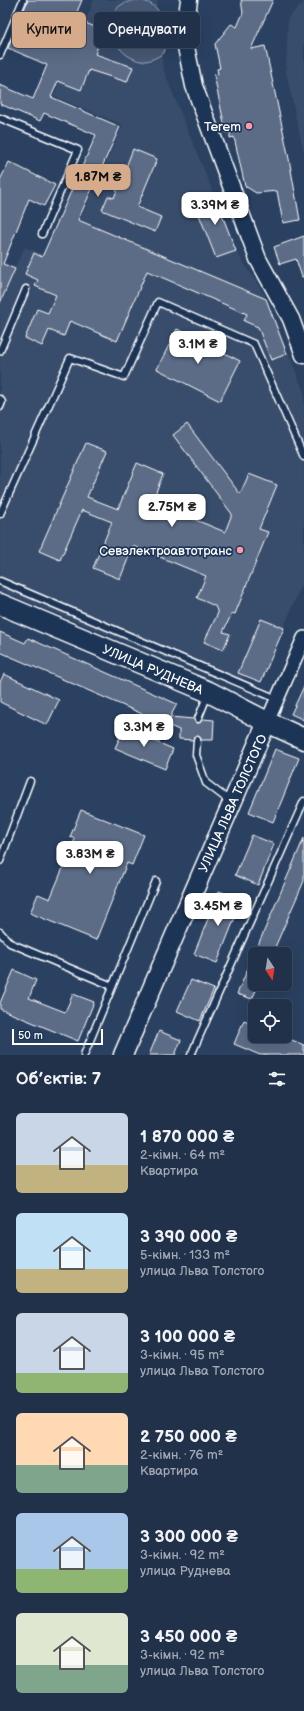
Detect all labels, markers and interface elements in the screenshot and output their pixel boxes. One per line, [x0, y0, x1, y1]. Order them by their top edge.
chip: Купити [12, 12, 86, 48]
chip: Орендувати [94, 12, 200, 48]
place label: Terem [204, 119, 241, 135]
marker: Terem [244, 121, 254, 131]
pin: 1.87M ₴ [61, 164, 135, 198]
text: 1.87M ₴ [75, 169, 121, 185]
pin: 3.39M ₴ [178, 192, 252, 226]
text: 3.39M ₴ [190, 197, 240, 213]
pin: 3.1M ₴ [165, 331, 231, 365]
text: 3.1M ₴ [178, 336, 218, 352]
pin: 2.75M ₴ [135, 494, 209, 528]
text: 2.75M ₴ [148, 499, 196, 515]
place label: Севэлектроавтотранс [99, 543, 233, 559]
marker: Севэлектроавтотранс [235, 545, 245, 555]
street label: УЛИЦА РУДНЕВА [100, 641, 205, 698]
pin: 3.3M ₴ [111, 714, 177, 748]
text: 3.3M ₴ [123, 719, 165, 735]
street label: УЛИЦА ЛЬВА ТОЛСТОГО [195, 732, 271, 875]
pin: 3.83M ₴ [53, 841, 127, 875]
text: 3.83M ₴ [65, 846, 115, 862]
pin: 3.45M ₴ [181, 893, 255, 927]
text: 3.45M ₴ [194, 898, 243, 914]
north arrow [248, 947, 292, 991]
map controls [248, 947, 292, 1043]
button: locate [248, 999, 292, 1043]
scale bar [12, 1027, 103, 1046]
text: 50 m [18, 1029, 43, 1042]
icon: filters [266, 1068, 288, 1090]
text: Об’єктів: 7 [16, 1069, 101, 1089]
text: 1 870 000 ₴ [140, 1127, 234, 1147]
icon: home [48, 1129, 96, 1177]
text: 2-кімн. · 64 m² [140, 1147, 225, 1163]
text: Квартира [140, 1163, 198, 1179]
text: 3 390 000 ₴ [140, 1227, 237, 1247]
icon: home [48, 1229, 96, 1277]
text: 5-кімн. · 133 m² [140, 1247, 230, 1263]
text: улица Льва Толстого [140, 1263, 264, 1279]
text: 3 100 000 ₴ [140, 1327, 235, 1347]
icon: home [48, 1329, 96, 1377]
text: 3-кімн. · 95 m² [140, 1347, 225, 1363]
text: улица Льва Толстого [140, 1363, 264, 1379]
text: 2 750 000 ₴ [140, 1427, 237, 1447]
icon: home [48, 1429, 96, 1477]
text: 2-кімн. · 76 m² [140, 1447, 223, 1463]
text: Квартира [140, 1463, 198, 1479]
text: 3 300 000 ₴ [140, 1527, 238, 1547]
icon: home [48, 1529, 96, 1577]
text: 3-кімн. · 92 m² [140, 1547, 225, 1563]
text: улица Руднева [140, 1563, 231, 1579]
text: 3 450 000 ₴ [140, 1627, 237, 1647]
icon: home [48, 1629, 96, 1677]
text: 3-кімн. · 92 m² [140, 1647, 225, 1663]
text: улица Льва Толстого [140, 1663, 264, 1679]

